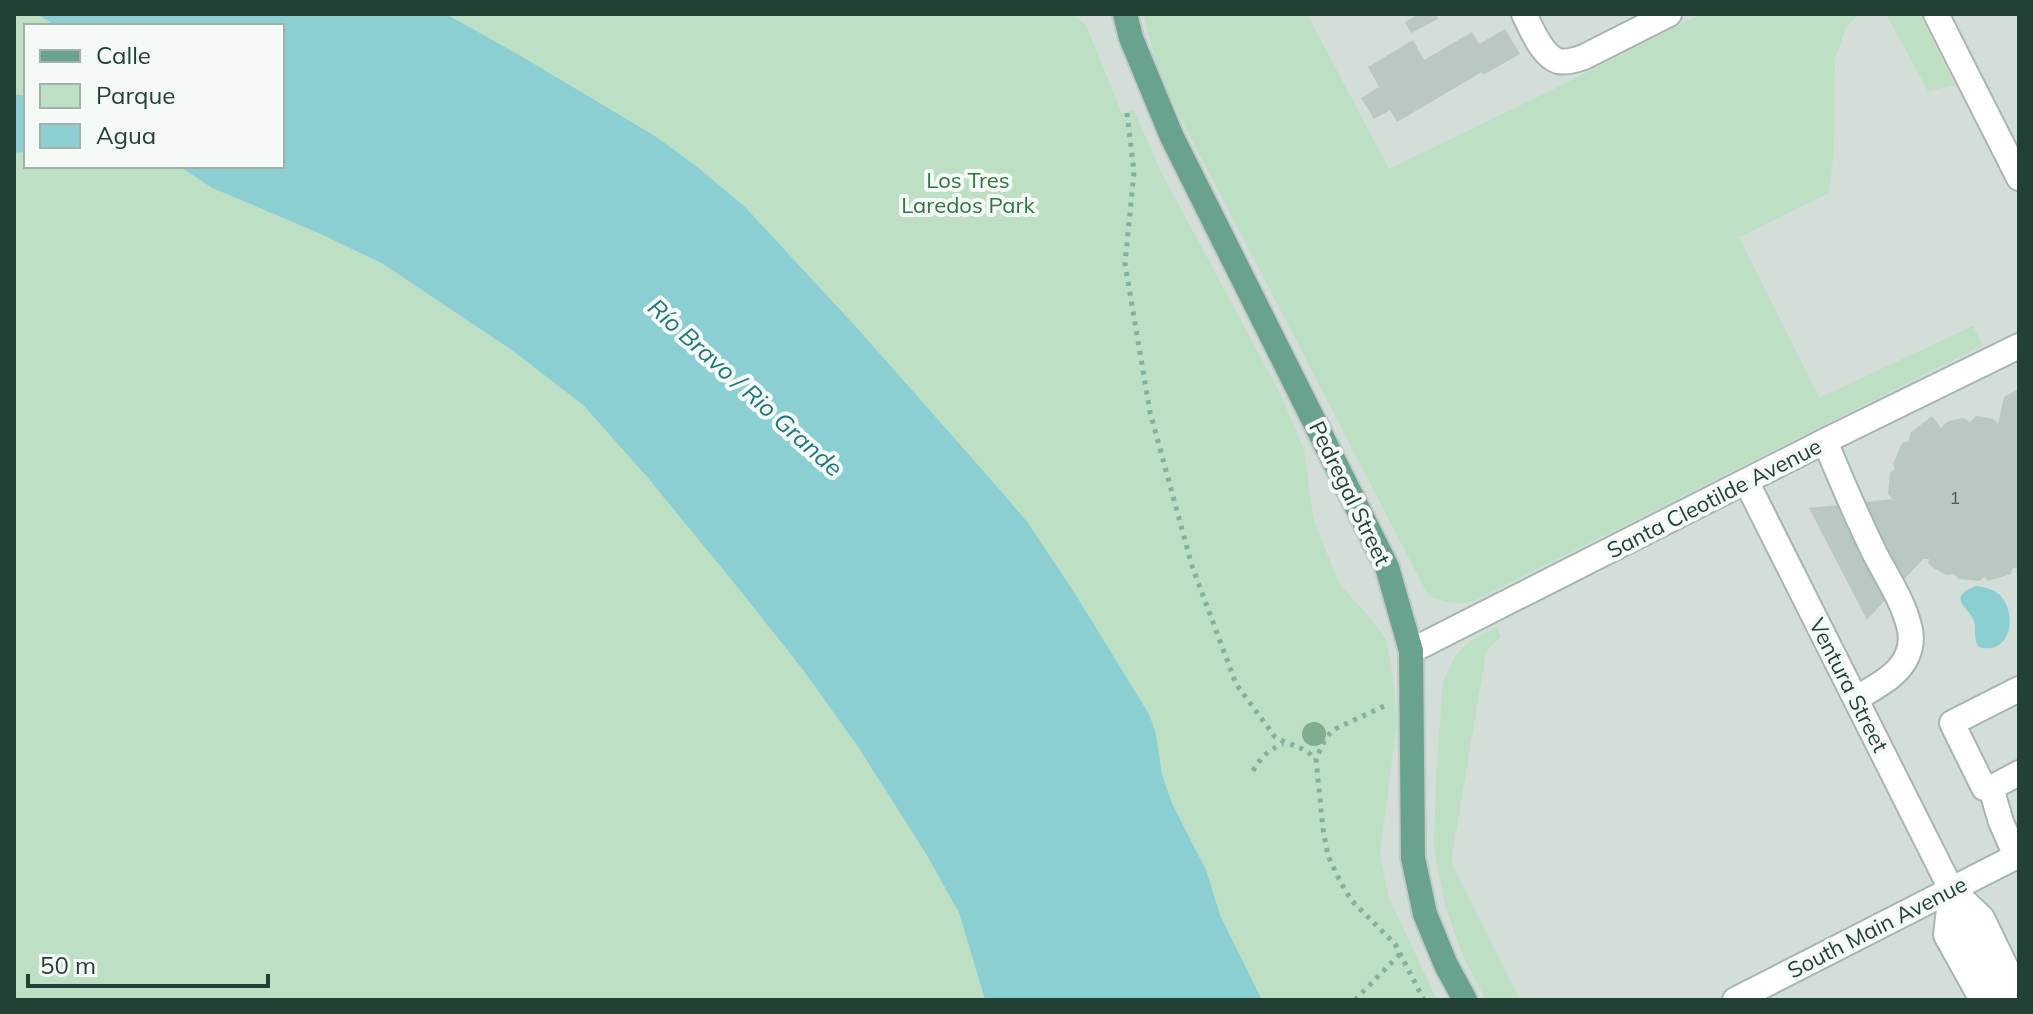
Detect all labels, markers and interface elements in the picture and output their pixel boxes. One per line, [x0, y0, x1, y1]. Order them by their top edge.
legend [24, 24, 284, 168]
text: Calle [96, 40, 151, 70]
text: Parque [96, 80, 175, 110]
text: Agua [96, 120, 156, 150]
park label: Los Tres Laredos Park [901, 166, 1036, 219]
water label: Río Bravo / Rio Grande [642, 292, 849, 483]
street label: Pedregal Street [1303, 416, 1397, 570]
street label: Santa Cleotilde Avenue [1602, 432, 1826, 564]
house number: 1 [1950, 486, 1960, 509]
street label: Ventura Street [1803, 613, 1895, 757]
street label: South Main Avenue [1782, 870, 1972, 984]
scale bar [28, 938, 268, 988]
text: 50 m [40, 950, 96, 980]

